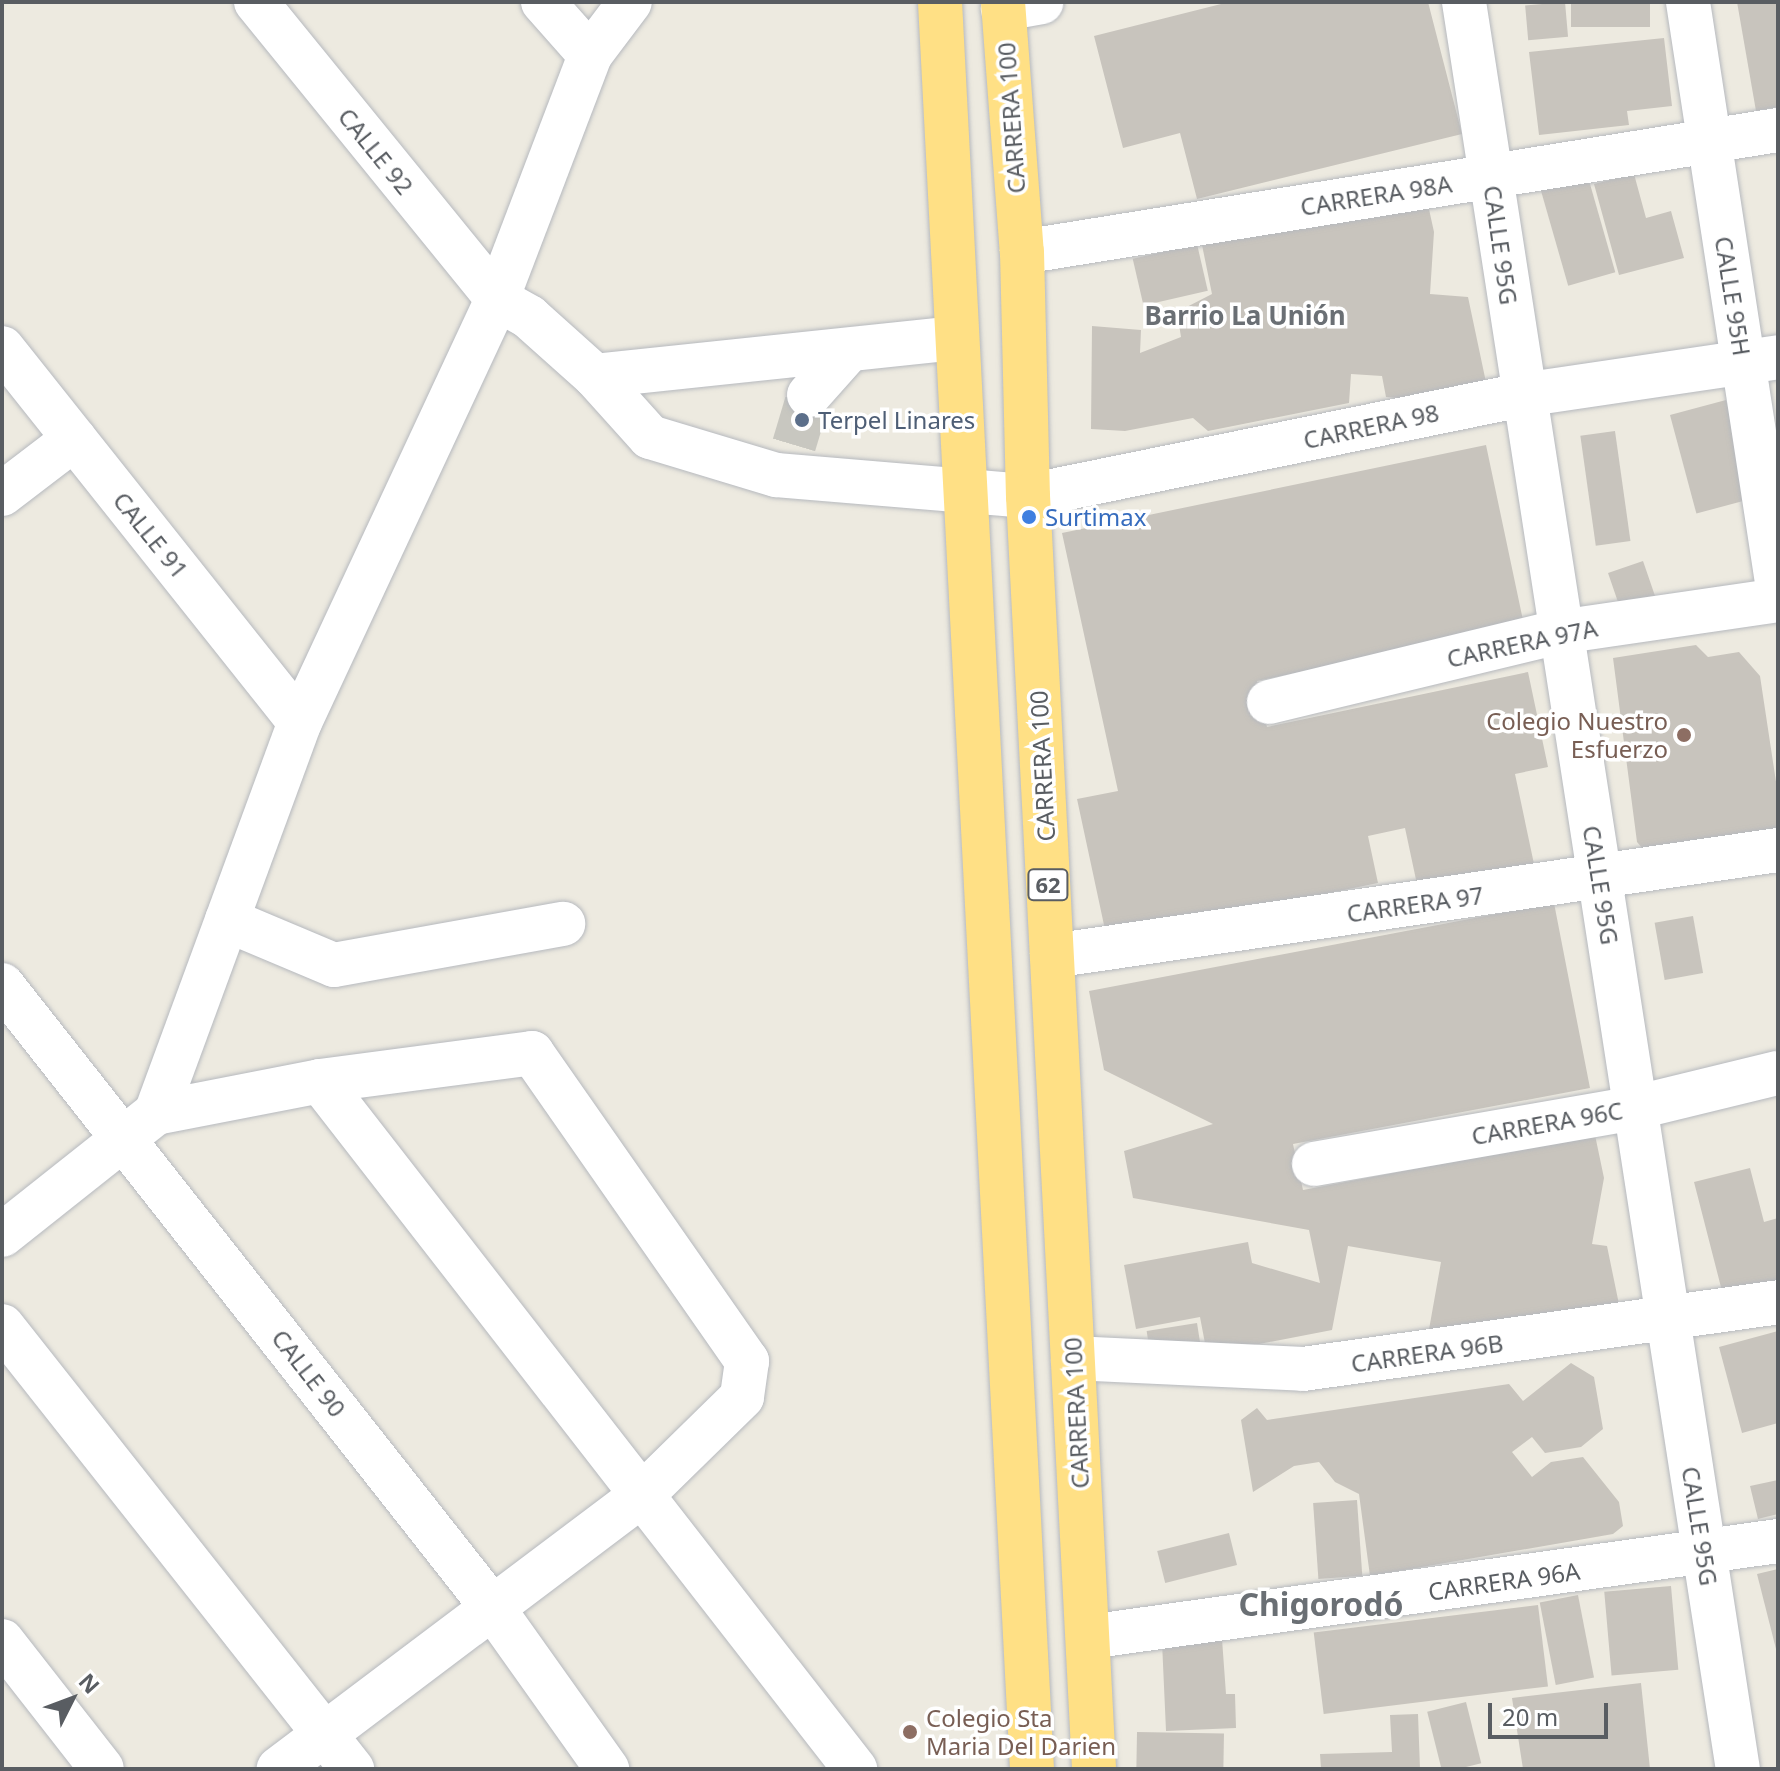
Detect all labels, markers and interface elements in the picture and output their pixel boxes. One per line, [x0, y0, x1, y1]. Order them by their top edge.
street label: CARRERA 100 [991, 41, 1031, 195]
street label: CALLE 92 [332, 102, 420, 200]
street label: CARRERA 98A [1298, 169, 1454, 221]
street label: CALLE 95G [1478, 183, 1524, 307]
street label: CALLE 95H [1709, 234, 1757, 358]
district label: Barrio La Unión [1144, 300, 1346, 332]
street label: CARRERA 98 [1301, 398, 1441, 454]
place label: Terpel Linares [818, 406, 975, 434]
marker: Terpel Linares [793, 411, 811, 429]
street label: CALLE 91 [107, 486, 195, 584]
place label: Surtimax [1045, 503, 1146, 531]
marker: Surtimax [1020, 508, 1038, 526]
street label: CARRERA 97A [1444, 613, 1600, 673]
street label: CARRERA 100 [1024, 690, 1060, 842]
place label: Colegio Nuestro Esfuerzo [1486, 707, 1668, 763]
marker: Colegio Nuestro Esfuerzo [1675, 726, 1693, 744]
street label: CALLE 95G [1577, 823, 1625, 947]
road number: 62 [1026, 867, 1070, 903]
street label: CARRERA 97 [1345, 880, 1485, 928]
street label: CARRERA 96C [1469, 1096, 1625, 1150]
street label: CALLE 90 [266, 1324, 352, 1422]
street label: CARRERA 96B [1349, 1328, 1505, 1378]
street label: CARRERA 100 [1058, 1337, 1094, 1489]
street label: CALLE 95G [1676, 1464, 1724, 1588]
street label: CARRERA 96A [1426, 1556, 1582, 1606]
district label: Chigorodó [1238, 1585, 1404, 1623]
north arrow [32, 1659, 112, 1739]
text: N [73, 1666, 107, 1700]
scale bar [1492, 1687, 1612, 1737]
text: 20 m [1502, 1700, 1558, 1733]
place label: Colegio Sta Maria Del Darien [926, 1704, 1116, 1760]
marker: Colegio Sta Maria Del Darien [901, 1723, 919, 1741]

